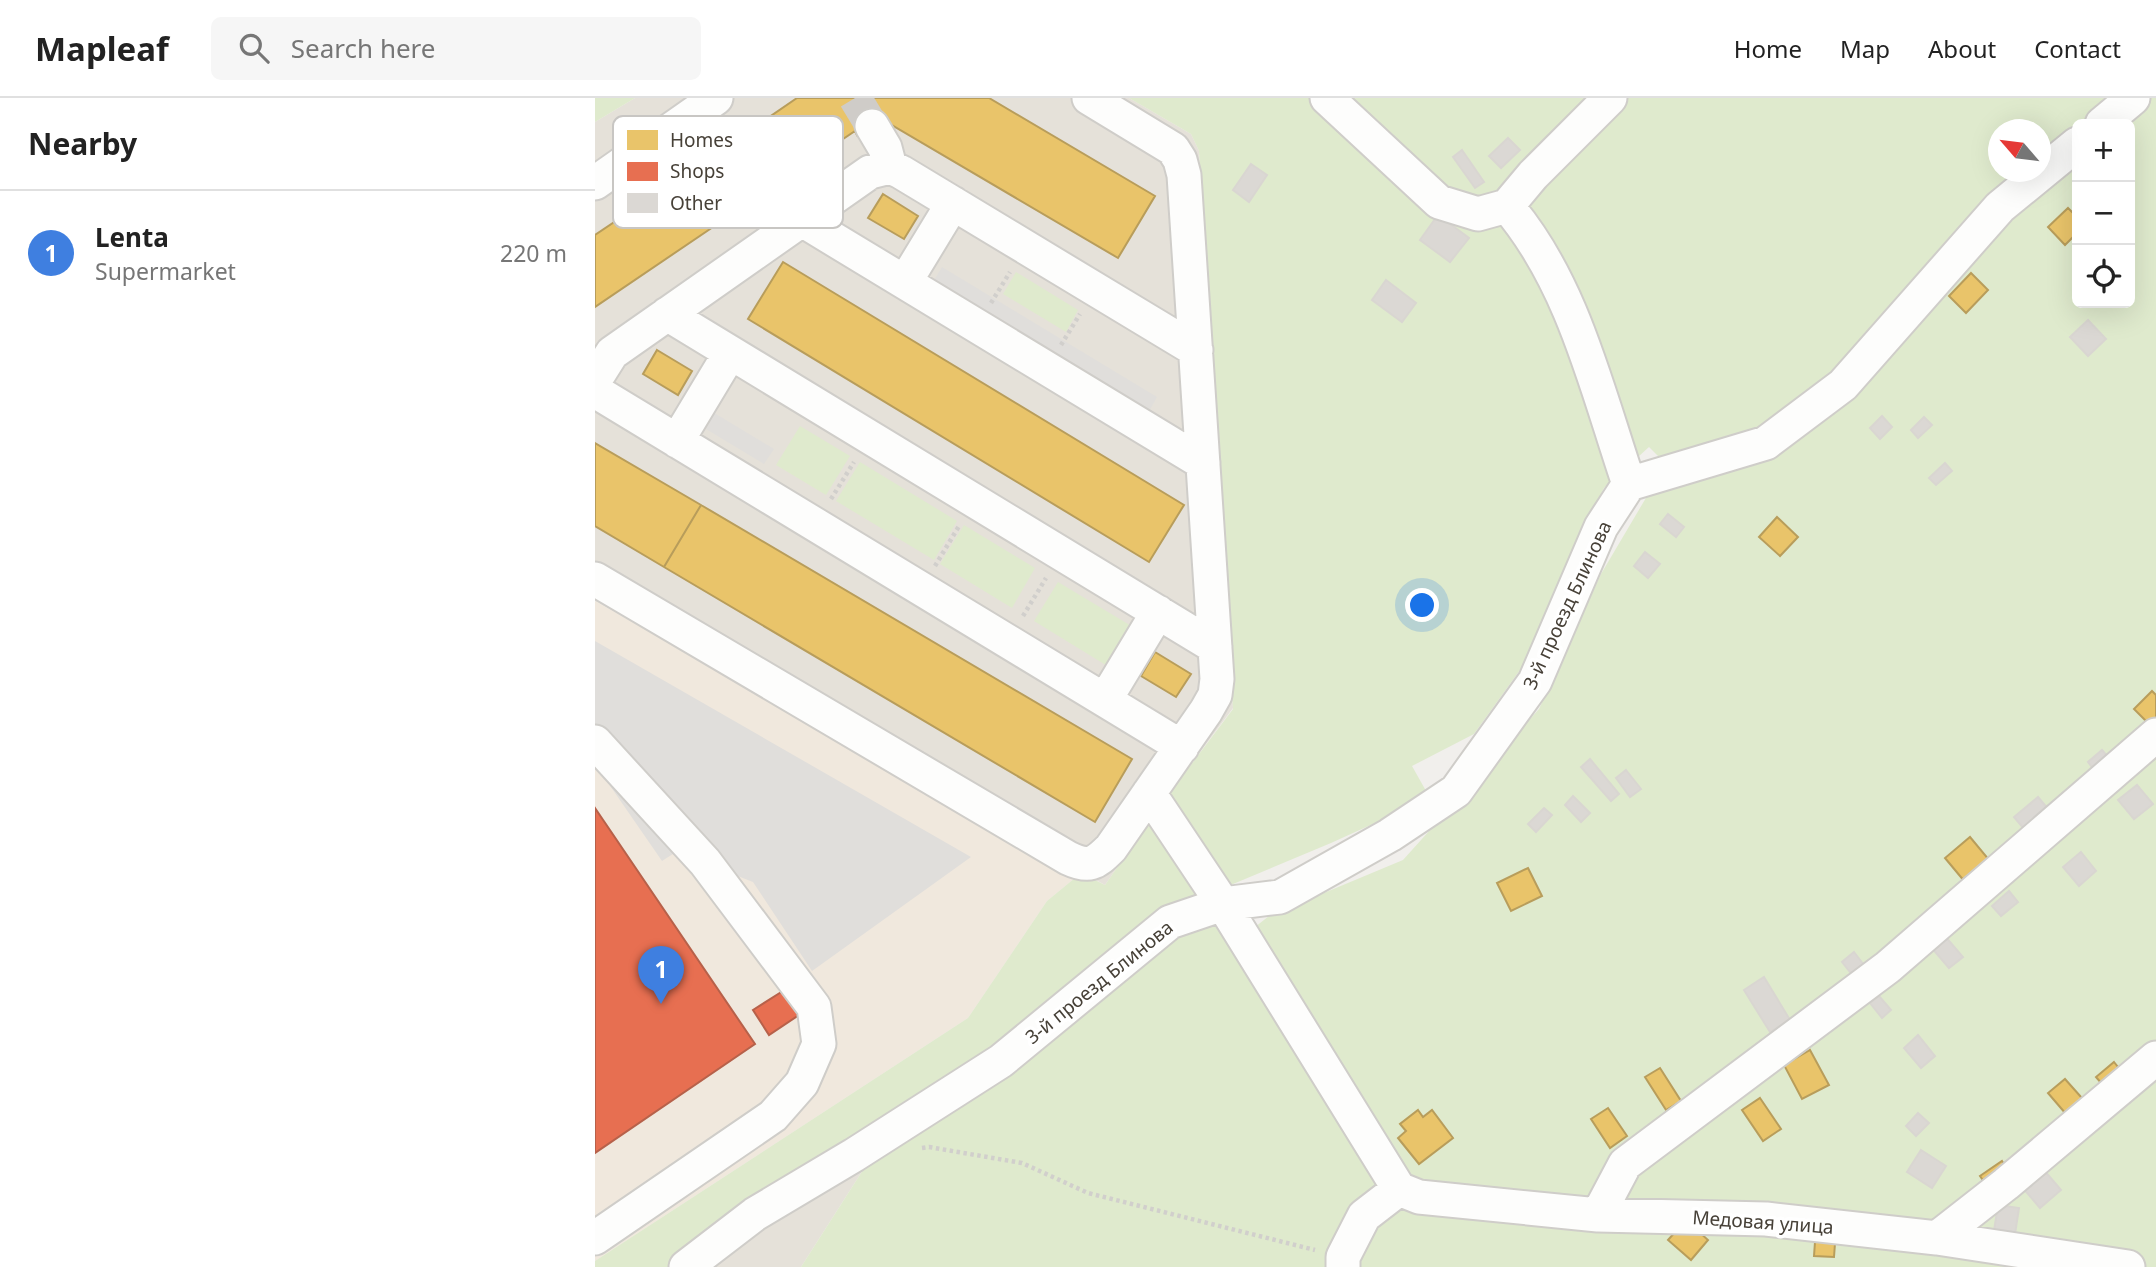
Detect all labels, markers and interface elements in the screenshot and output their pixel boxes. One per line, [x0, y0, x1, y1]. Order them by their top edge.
search box [211, 17, 701, 80]
text: Mapleaf [35, 26, 169, 71]
icon: search [235, 29, 273, 67]
text: Search here [291, 30, 436, 66]
text: Home [1734, 32, 1802, 65]
text: Map [1840, 32, 1890, 65]
text: About [1928, 32, 1996, 65]
text: Contact [2034, 32, 2121, 65]
legend [613, 116, 843, 228]
north arrow [1988, 119, 2051, 182]
map controls [2072, 119, 2135, 308]
button: + [2072, 119, 2135, 182]
text: Nearby [28, 123, 137, 164]
text: Homes [670, 127, 733, 153]
text: Shops [670, 158, 724, 184]
button: − [2072, 182, 2135, 245]
text: Other [670, 190, 722, 216]
text: Lenta [95, 219, 169, 255]
text: 1 [44, 237, 58, 269]
text: 220 m [500, 237, 567, 269]
button: locate [2072, 245, 2135, 308]
text: Supermarket [95, 255, 236, 287]
street label: 3-й проезд Блинова [1517, 517, 1617, 693]
your location [1405, 588, 1439, 622]
street label: 3-й проезд Блинова [1020, 914, 1178, 1050]
pin: 1 [638, 946, 684, 1004]
street label: Медовая улица [1692, 1204, 1834, 1240]

